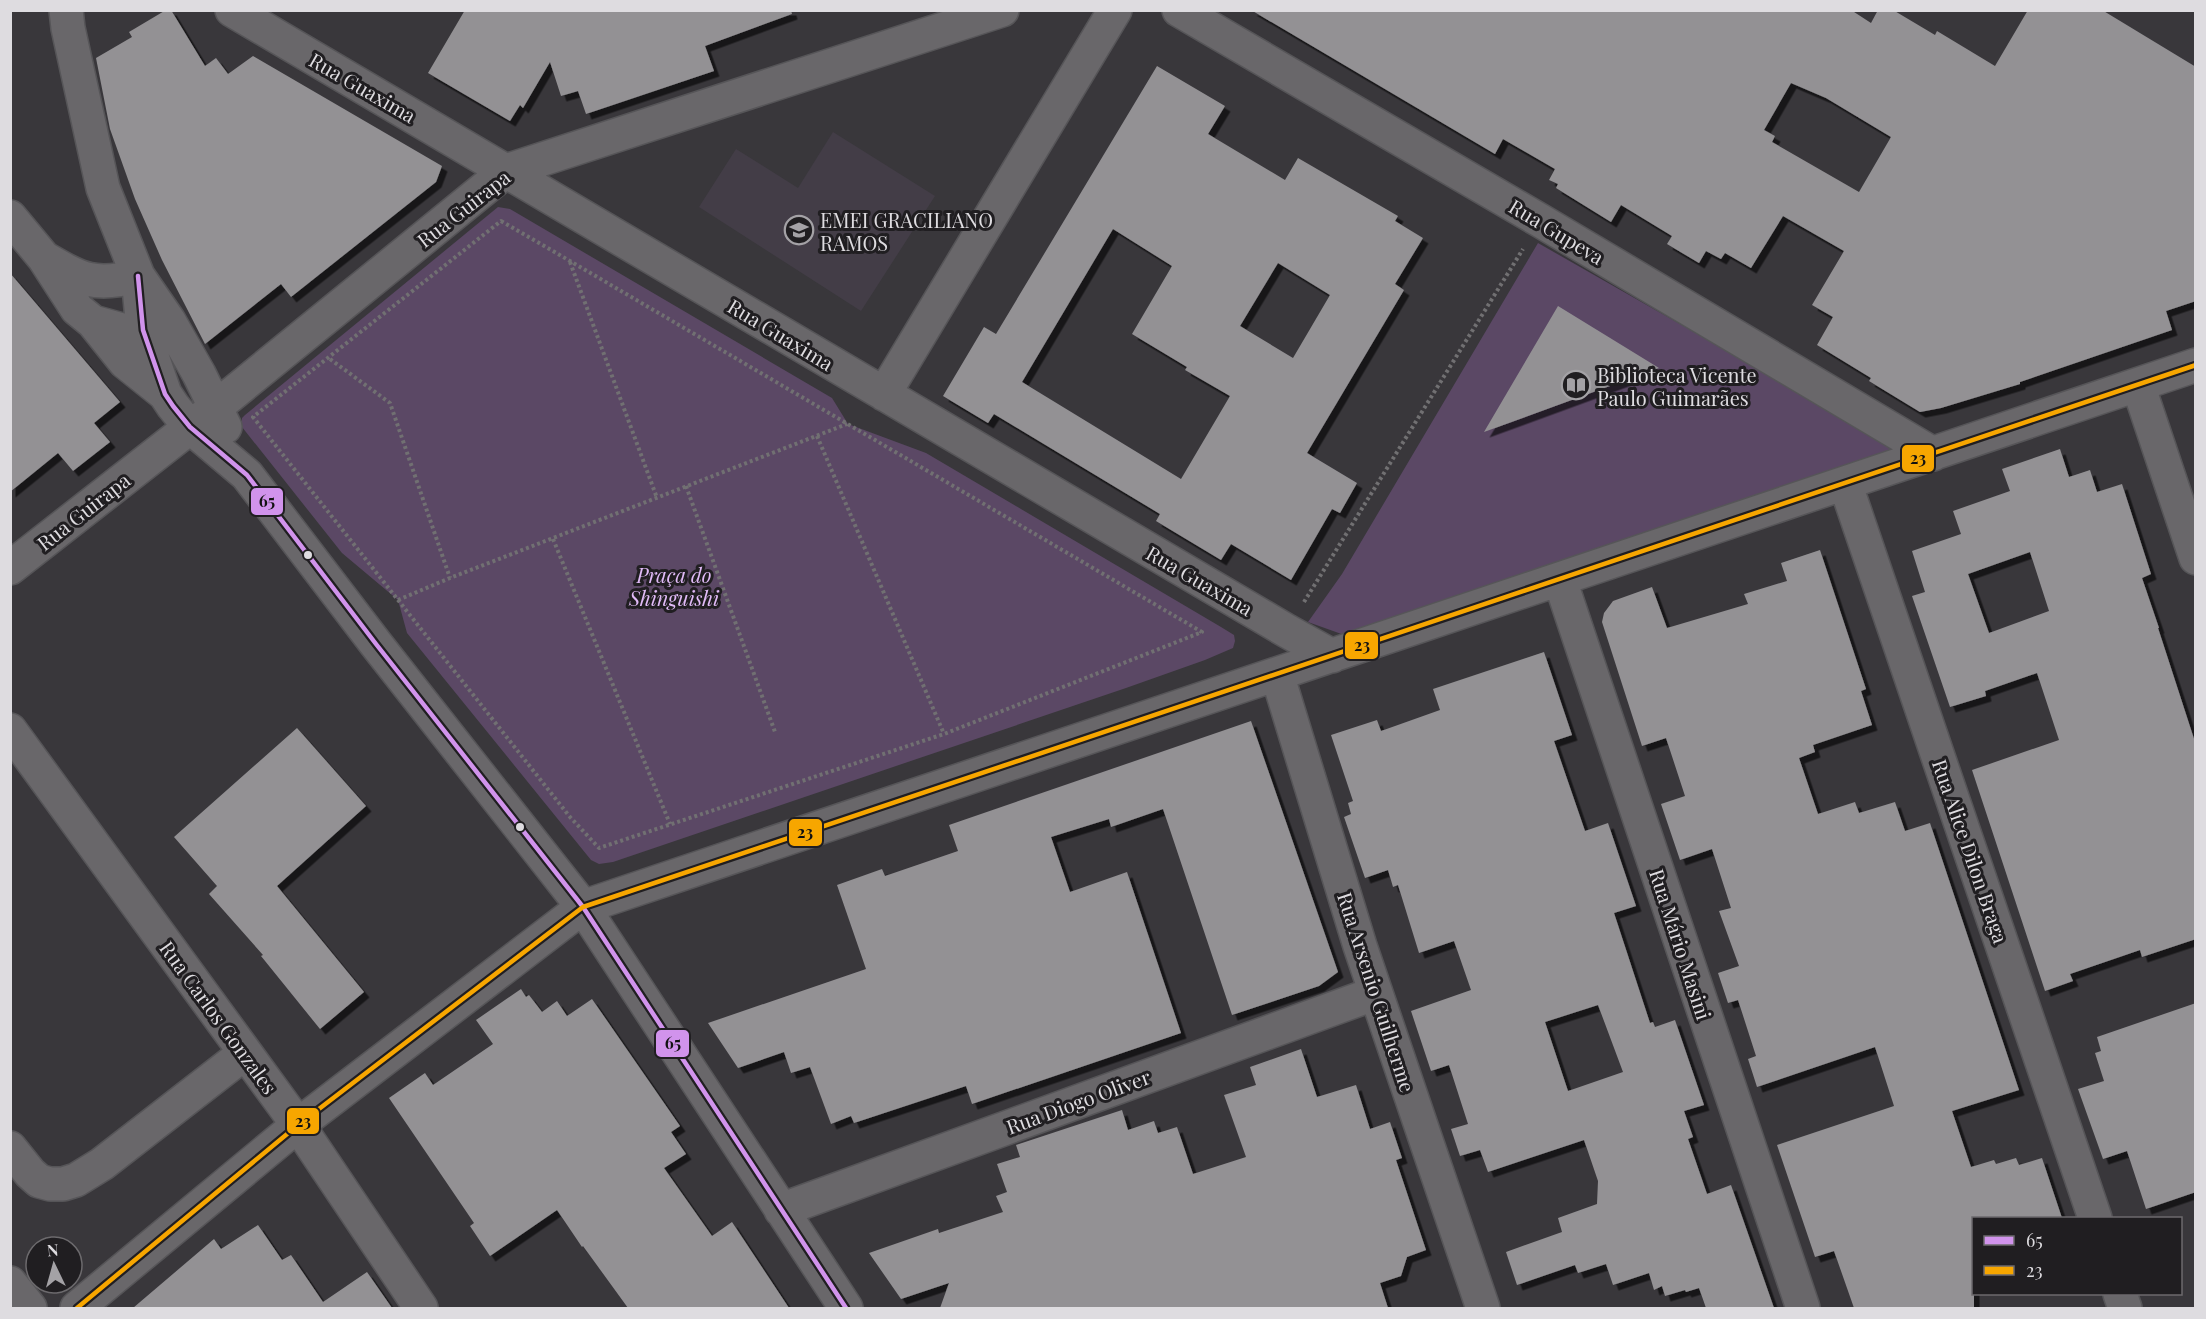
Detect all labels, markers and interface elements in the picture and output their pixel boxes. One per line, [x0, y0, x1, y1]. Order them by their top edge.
street label: Rua Guaxima [305, 46, 421, 128]
street label: Rua Guirapa [411, 163, 515, 253]
street label: Rua Gupeva [1505, 192, 1610, 270]
place label: EMEI GRACILIANO RAMOS [820, 206, 993, 256]
school or university icon: EMEI GRACILIANO RAMOS [783, 214, 815, 246]
street label: Rua Guaxima [723, 292, 839, 376]
place label: Biblioteca Vicente Paulo Guimarães [1597, 361, 1757, 411]
library icon: Biblioteca Vicente Paulo Guimarães [1560, 369, 1592, 401]
line badge: 23 [1901, 444, 1935, 473]
text: 23 [1910, 447, 1926, 468]
street label: Rua Guirapa [31, 466, 135, 556]
line badge: 65 [250, 487, 284, 516]
text: 65 [259, 490, 275, 511]
street label: Rua Guaxima [1142, 539, 1258, 621]
unlabelled marker [302, 549, 314, 561]
park label: Praça do Shinguishi [628, 561, 720, 611]
line badge: 23 [1344, 631, 1379, 660]
text: 23 [1354, 634, 1370, 655]
street label: Rua Alice Dilon Braga [1927, 755, 2015, 947]
line badge: 23 [788, 818, 823, 847]
unlabelled marker [514, 821, 526, 833]
text: 23 [797, 821, 813, 842]
street label: Rua Mário Masini [1644, 865, 1718, 1023]
street label: Rua Arsenio Guilherme [1332, 889, 1422, 1095]
street label: Rua Carlos Gonzales [154, 935, 284, 1099]
line badge: 65 [655, 1029, 690, 1058]
text: 65 [665, 1032, 681, 1053]
street label: Rua Diogo Oliver [1002, 1062, 1154, 1140]
line badge: 23 [286, 1107, 320, 1135]
text: 23 [295, 1110, 311, 1131]
legend [1972, 1217, 2182, 1295]
text: 65 [2026, 1228, 2043, 1252]
north arrow [24, 1235, 84, 1295]
text: N [46, 1239, 60, 1261]
text: 23 [2026, 1258, 2043, 1282]

